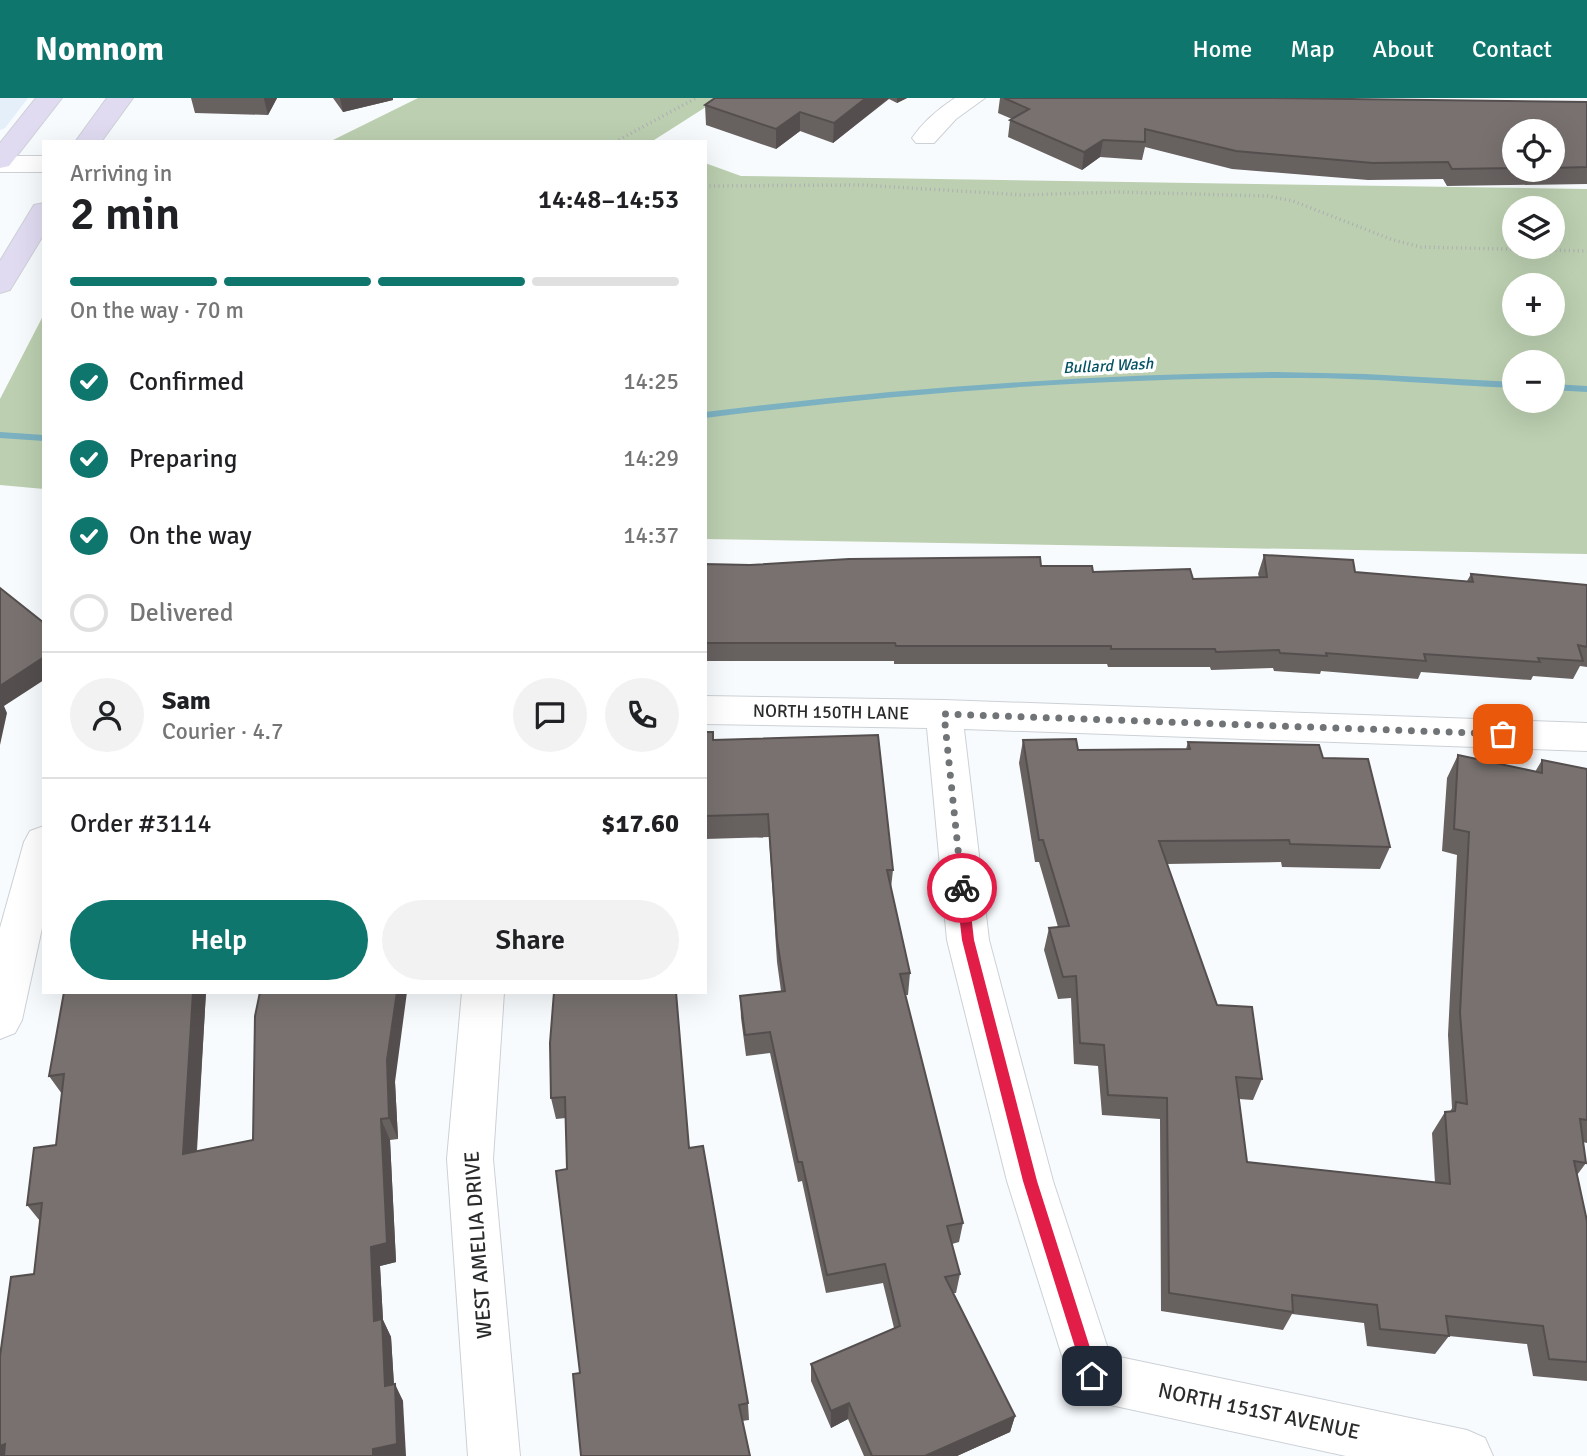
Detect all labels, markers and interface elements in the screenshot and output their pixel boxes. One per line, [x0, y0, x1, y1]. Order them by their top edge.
text: Nomnom [35, 29, 164, 70]
text: Home [1192, 34, 1252, 64]
text: Map [1290, 34, 1335, 64]
text: About [1373, 34, 1434, 64]
text: Contact [1472, 34, 1552, 64]
map controls [1502, 119, 1565, 413]
button: locate [1502, 119, 1565, 182]
text: Arriving in [70, 159, 172, 188]
text: 14:48–14:53 [538, 184, 679, 216]
text: 2 min [70, 186, 180, 242]
button: layers [1502, 196, 1565, 259]
button: + [1502, 273, 1565, 336]
text: On the way · 70 m [70, 296, 244, 325]
button: − [1502, 350, 1565, 413]
water label: Bullard Wash [1062, 354, 1155, 378]
icon: check [70, 363, 108, 401]
text: Confirmed [129, 366, 244, 398]
text: 14:25 [623, 367, 679, 396]
icon: check [70, 440, 108, 478]
text: Preparing [129, 443, 237, 475]
text: 14:29 [623, 444, 679, 473]
icon: check [70, 517, 108, 555]
text: On the way [129, 520, 252, 552]
text: 14:37 [623, 521, 679, 550]
text: Delivered [129, 597, 234, 629]
button: person [70, 678, 144, 752]
button: chat [513, 678, 587, 752]
button: phone [605, 678, 679, 752]
text: Sam [162, 685, 211, 717]
street label: NORTH 150TH LANE [753, 700, 909, 724]
pin [1473, 704, 1533, 764]
icon: bag [1484, 715, 1522, 753]
text: Courier · 4.7 [162, 717, 283, 746]
text: Order #3114 [70, 808, 211, 840]
text: $17.60 [601, 808, 679, 840]
courier [927, 853, 997, 923]
icon: bike [943, 869, 981, 907]
button: Help [70, 900, 368, 980]
button: Share [382, 900, 679, 980]
street label: WEST AMELIA DRIVE [458, 1150, 498, 1340]
pin [1062, 1346, 1122, 1406]
icon: home [1073, 1357, 1111, 1395]
street label: NORTH 151ST AVENUE [1156, 1377, 1362, 1445]

